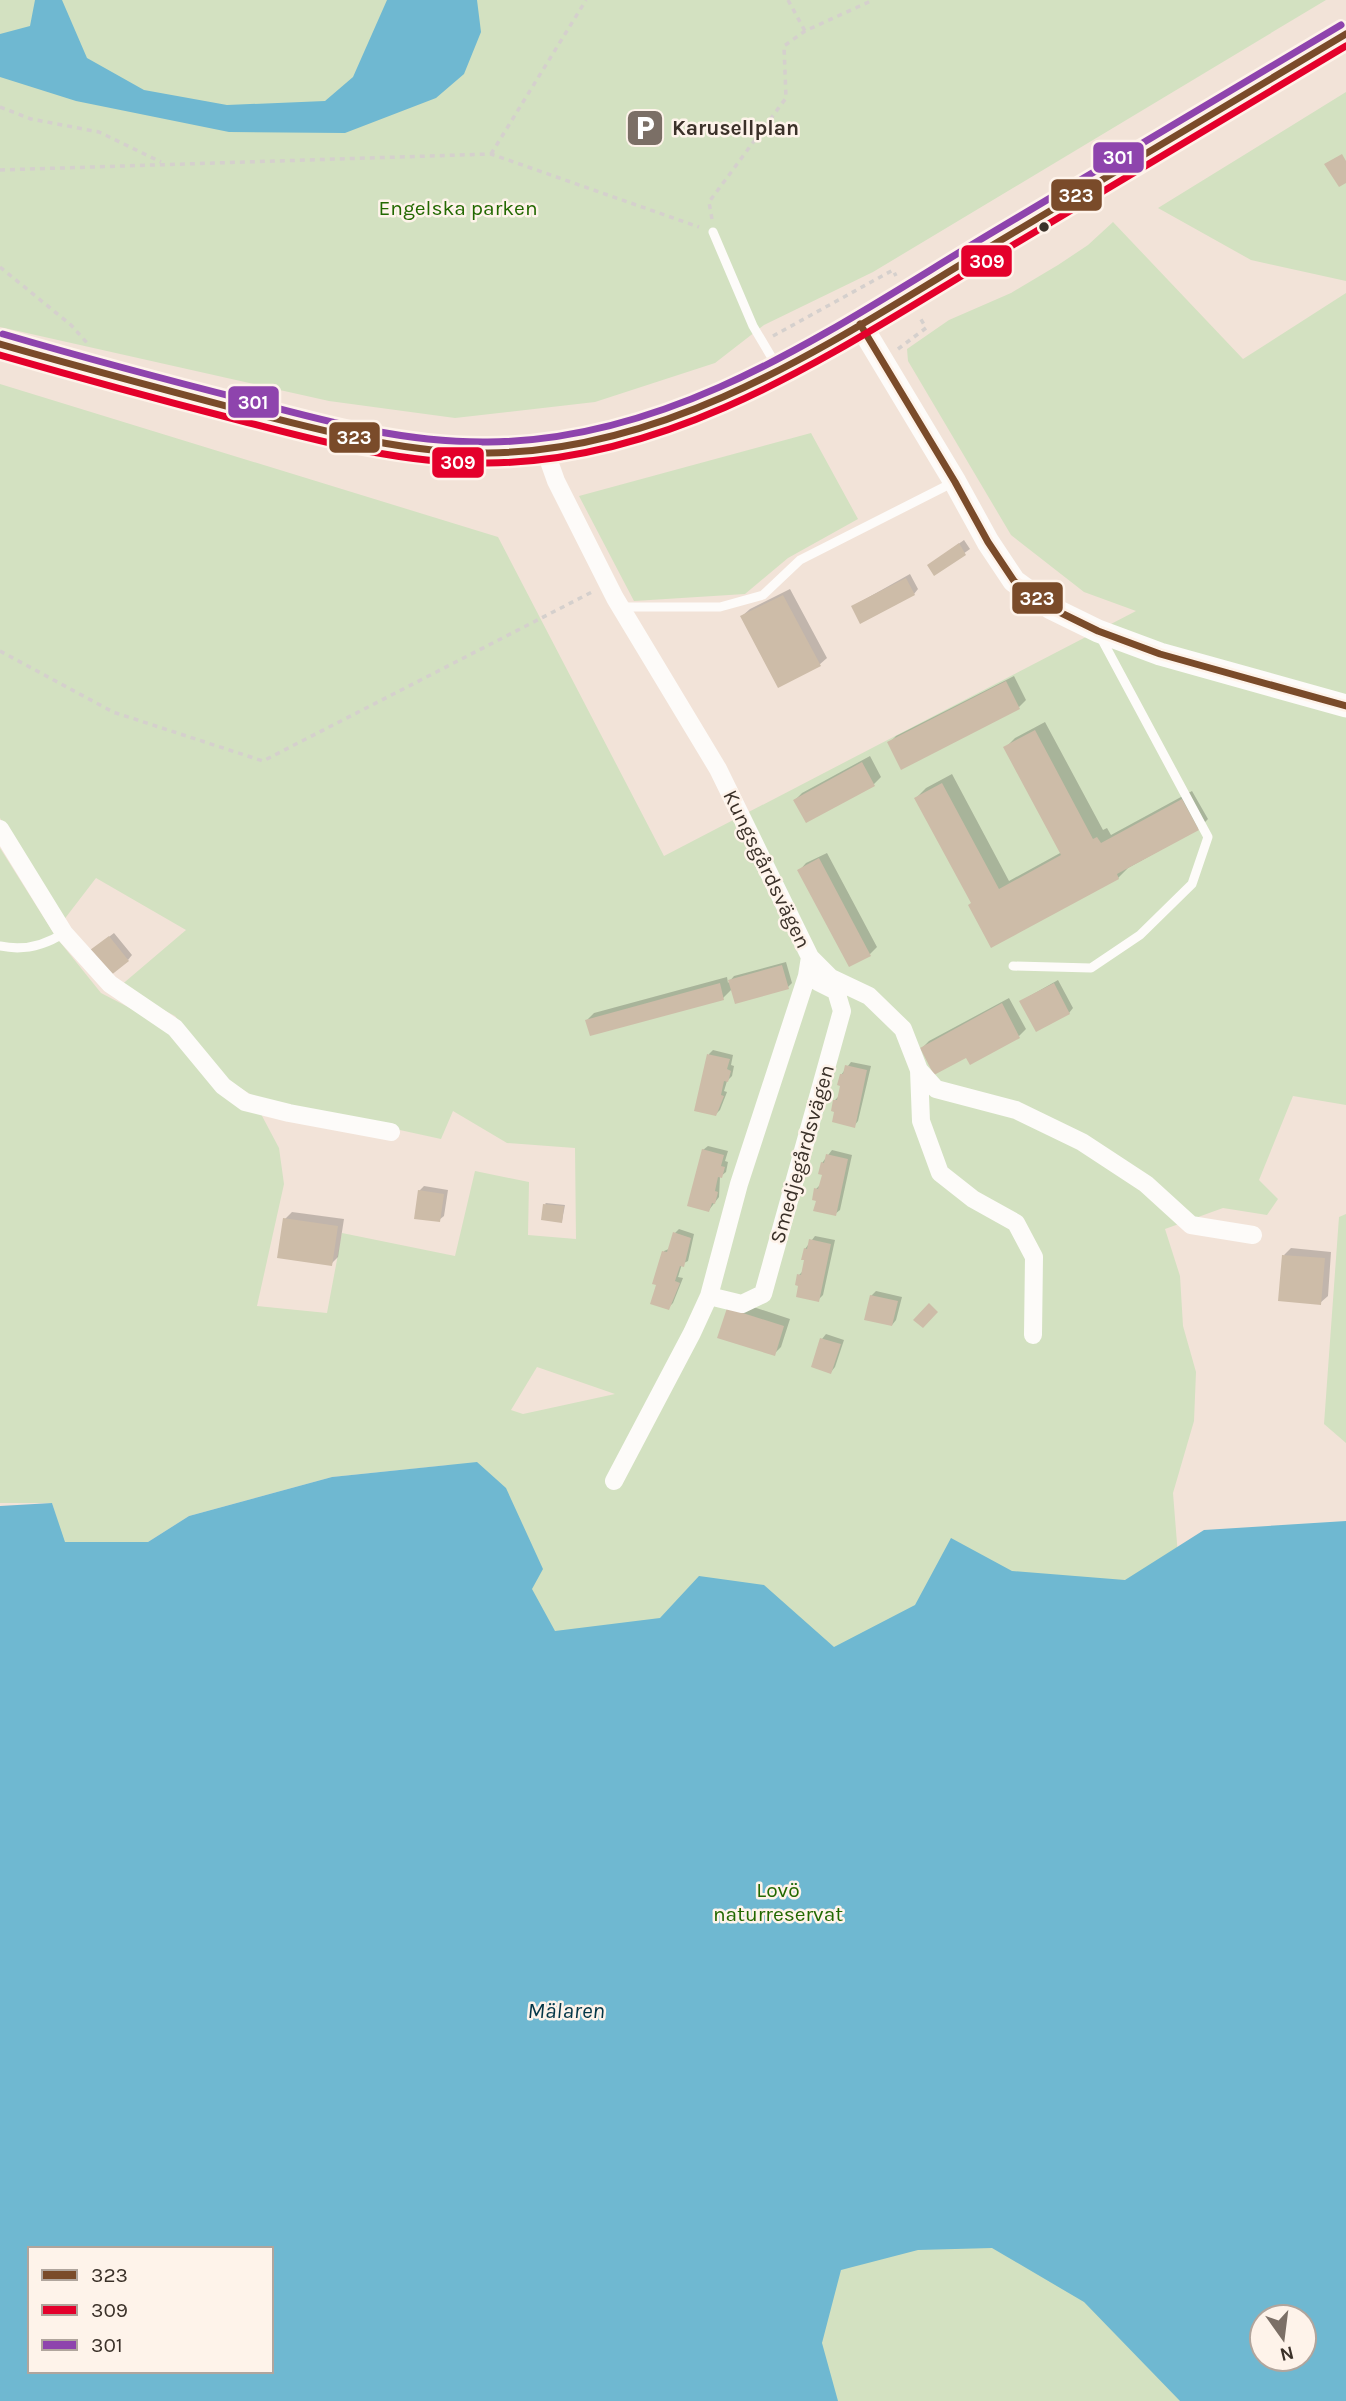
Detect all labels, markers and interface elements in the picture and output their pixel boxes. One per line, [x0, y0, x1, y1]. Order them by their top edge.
parking icon: Karusellplan [624, 107, 666, 149]
place label: Karusellplan [672, 116, 799, 140]
line badge: 301 [1092, 141, 1145, 174]
text: 301 [1103, 147, 1133, 169]
line badge: 323 [1050, 178, 1103, 212]
text: 323 [1058, 185, 1094, 207]
park label: Engelska parken [378, 196, 538, 220]
unlabelled marker [1037, 220, 1051, 234]
line badge: 309 [960, 244, 1013, 278]
text: 309 [969, 251, 1005, 273]
line badge: 301 [227, 385, 280, 419]
text: 301 [238, 392, 268, 414]
line badge: 323 [328, 421, 381, 454]
text: 323 [336, 427, 372, 449]
line badge: 309 [431, 446, 485, 479]
text: 309 [440, 452, 476, 474]
line badge: 323 [1011, 581, 1064, 615]
text: 323 [1019, 588, 1055, 610]
street label: Kungsgårdsvägen [718, 786, 816, 952]
street label: Smedjegårdsvägen [765, 1062, 839, 1246]
park label: Lovö naturreservat [713, 1878, 843, 1926]
water label: Mälaren [527, 1997, 605, 2024]
legend [28, 2247, 273, 2373]
text: 323 [91, 2263, 128, 2287]
text: 309 [91, 2298, 128, 2322]
north arrow [1248, 2303, 1318, 2373]
text: 301 [91, 2333, 123, 2357]
text: N [1278, 2341, 1296, 2366]

